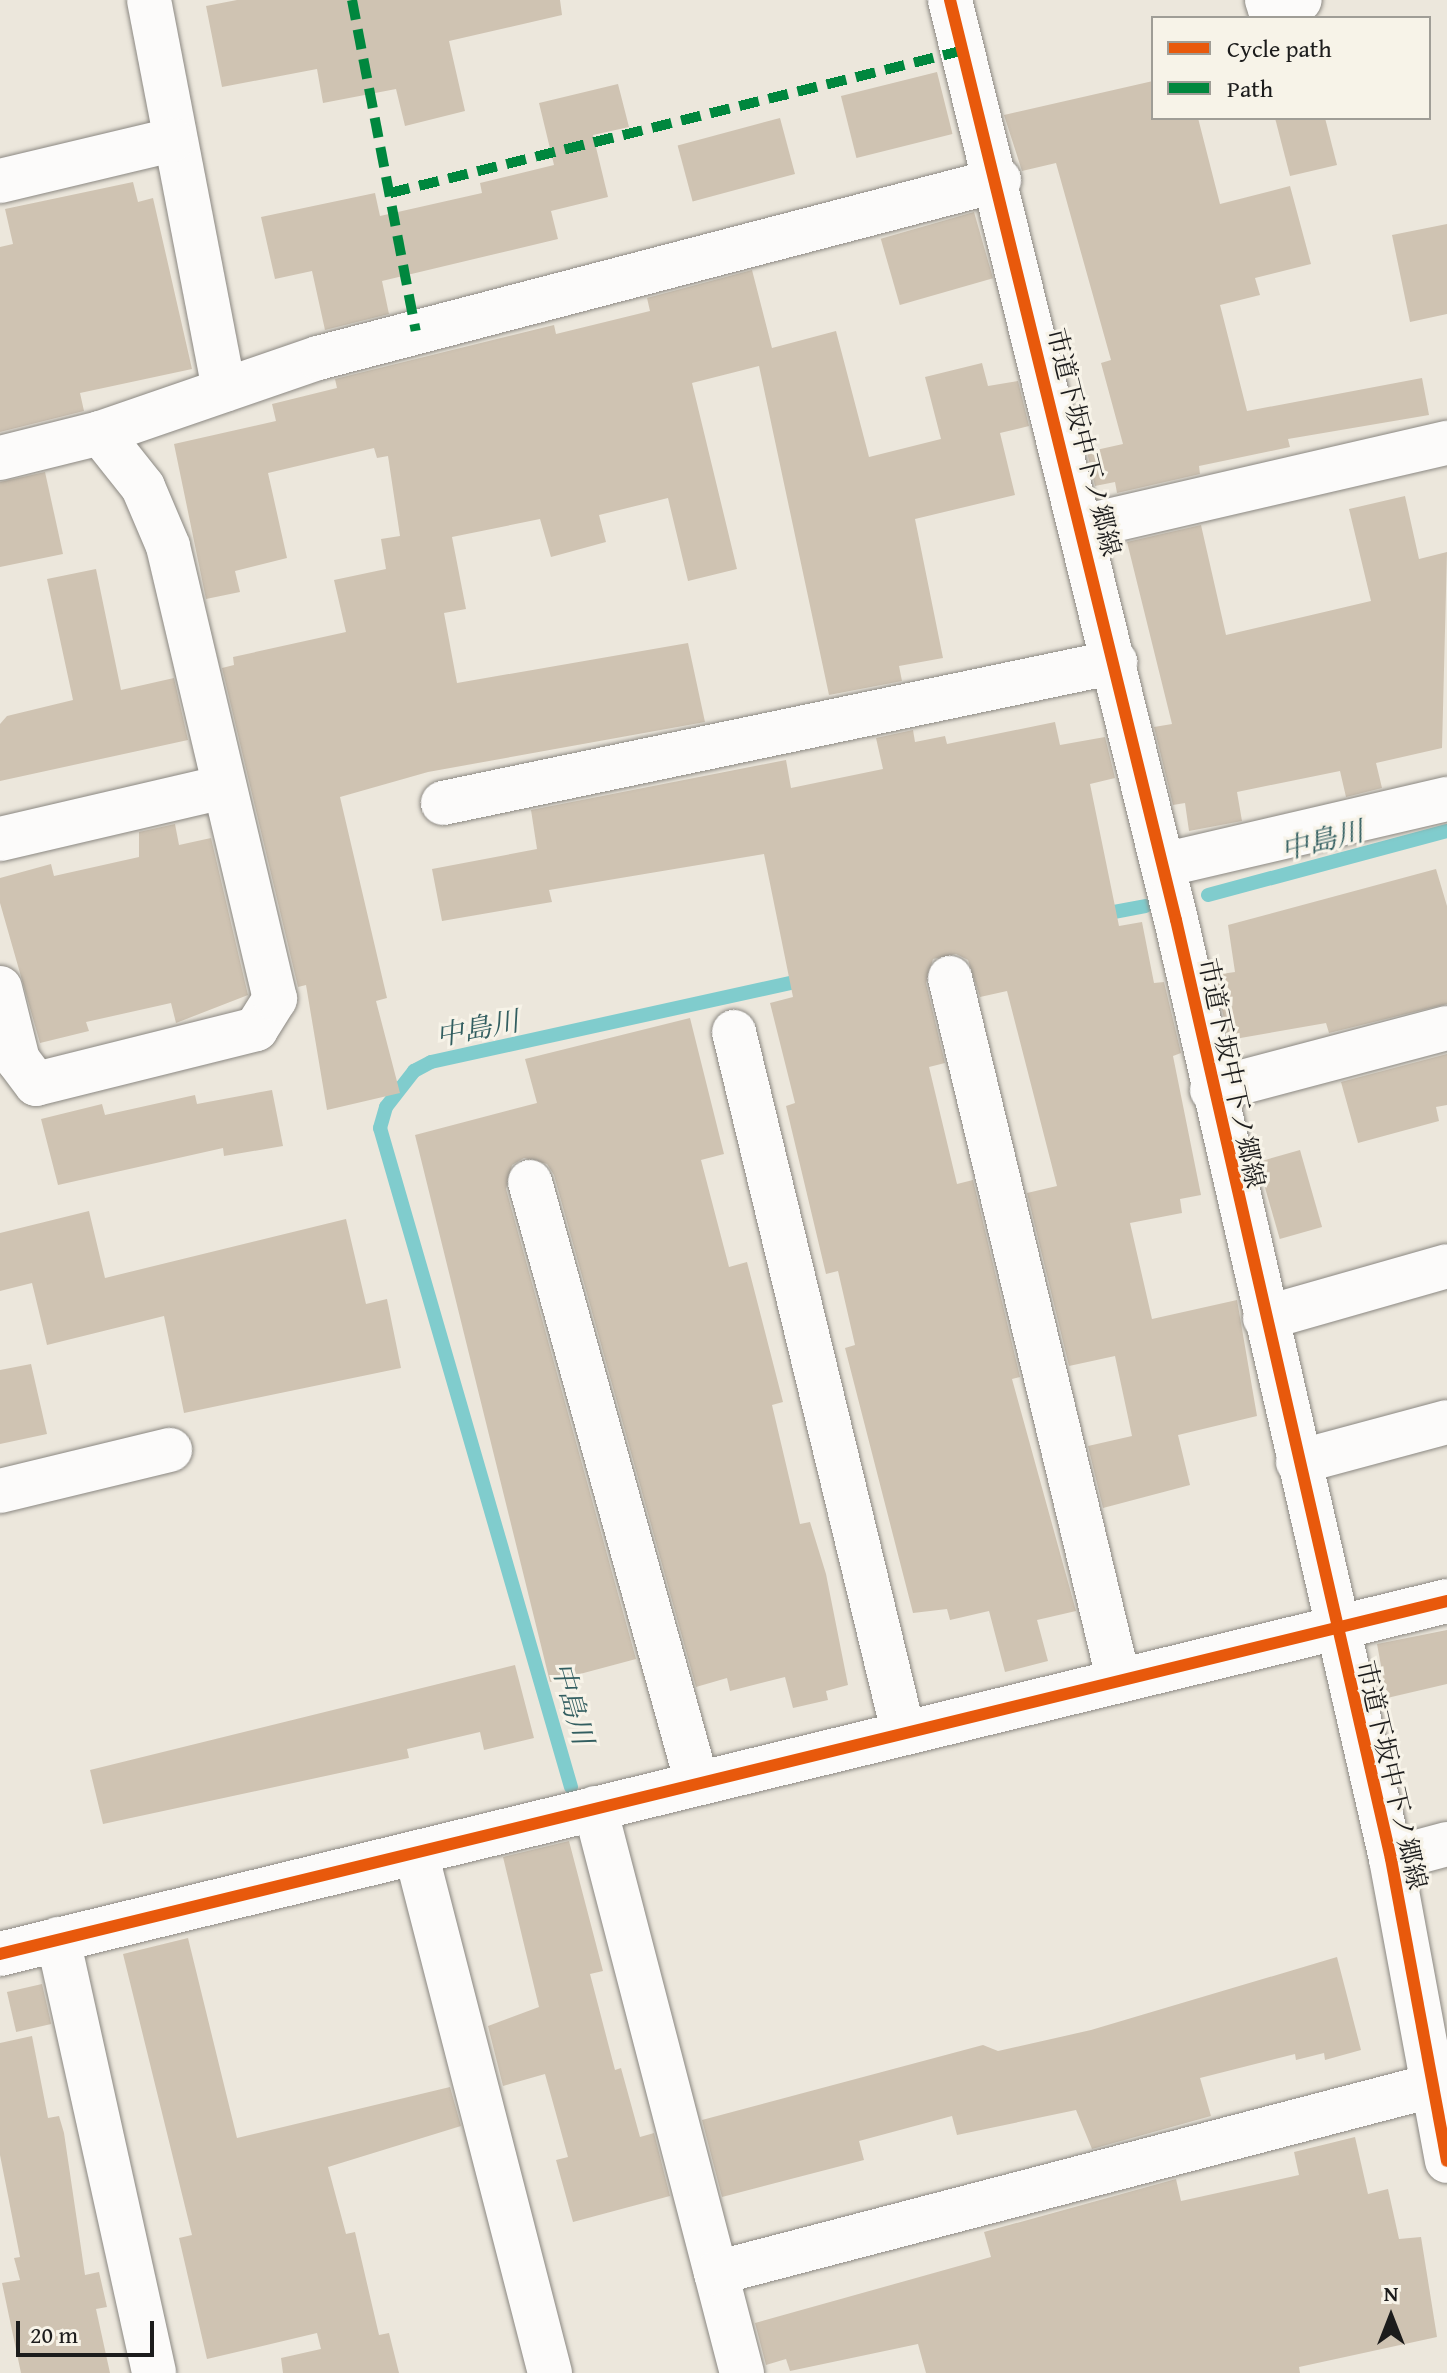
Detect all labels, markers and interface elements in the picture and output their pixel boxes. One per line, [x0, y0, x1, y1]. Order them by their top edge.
legend [1151, 16, 1431, 120]
text: Cycle path [1227, 31, 1332, 66]
text: Path [1227, 71, 1273, 106]
street label: 市道下坂中下ノ郷線 [1041, 325, 1127, 559]
water label: 中島川 [1277, 814, 1367, 866]
street label: 市道下坂中下ノ郷線 [1192, 955, 1272, 1191]
water label: 中島川 [433, 1003, 521, 1053]
street label: 市道下坂中下ノ郷線 [1350, 1657, 1434, 1893]
water label: 中島川 [545, 1658, 601, 1748]
north arrow [1351, 2277, 1431, 2357]
text: N [1384, 2277, 1398, 2309]
scale bar [20, 2305, 158, 2355]
text: 20 m [30, 2317, 78, 2352]

